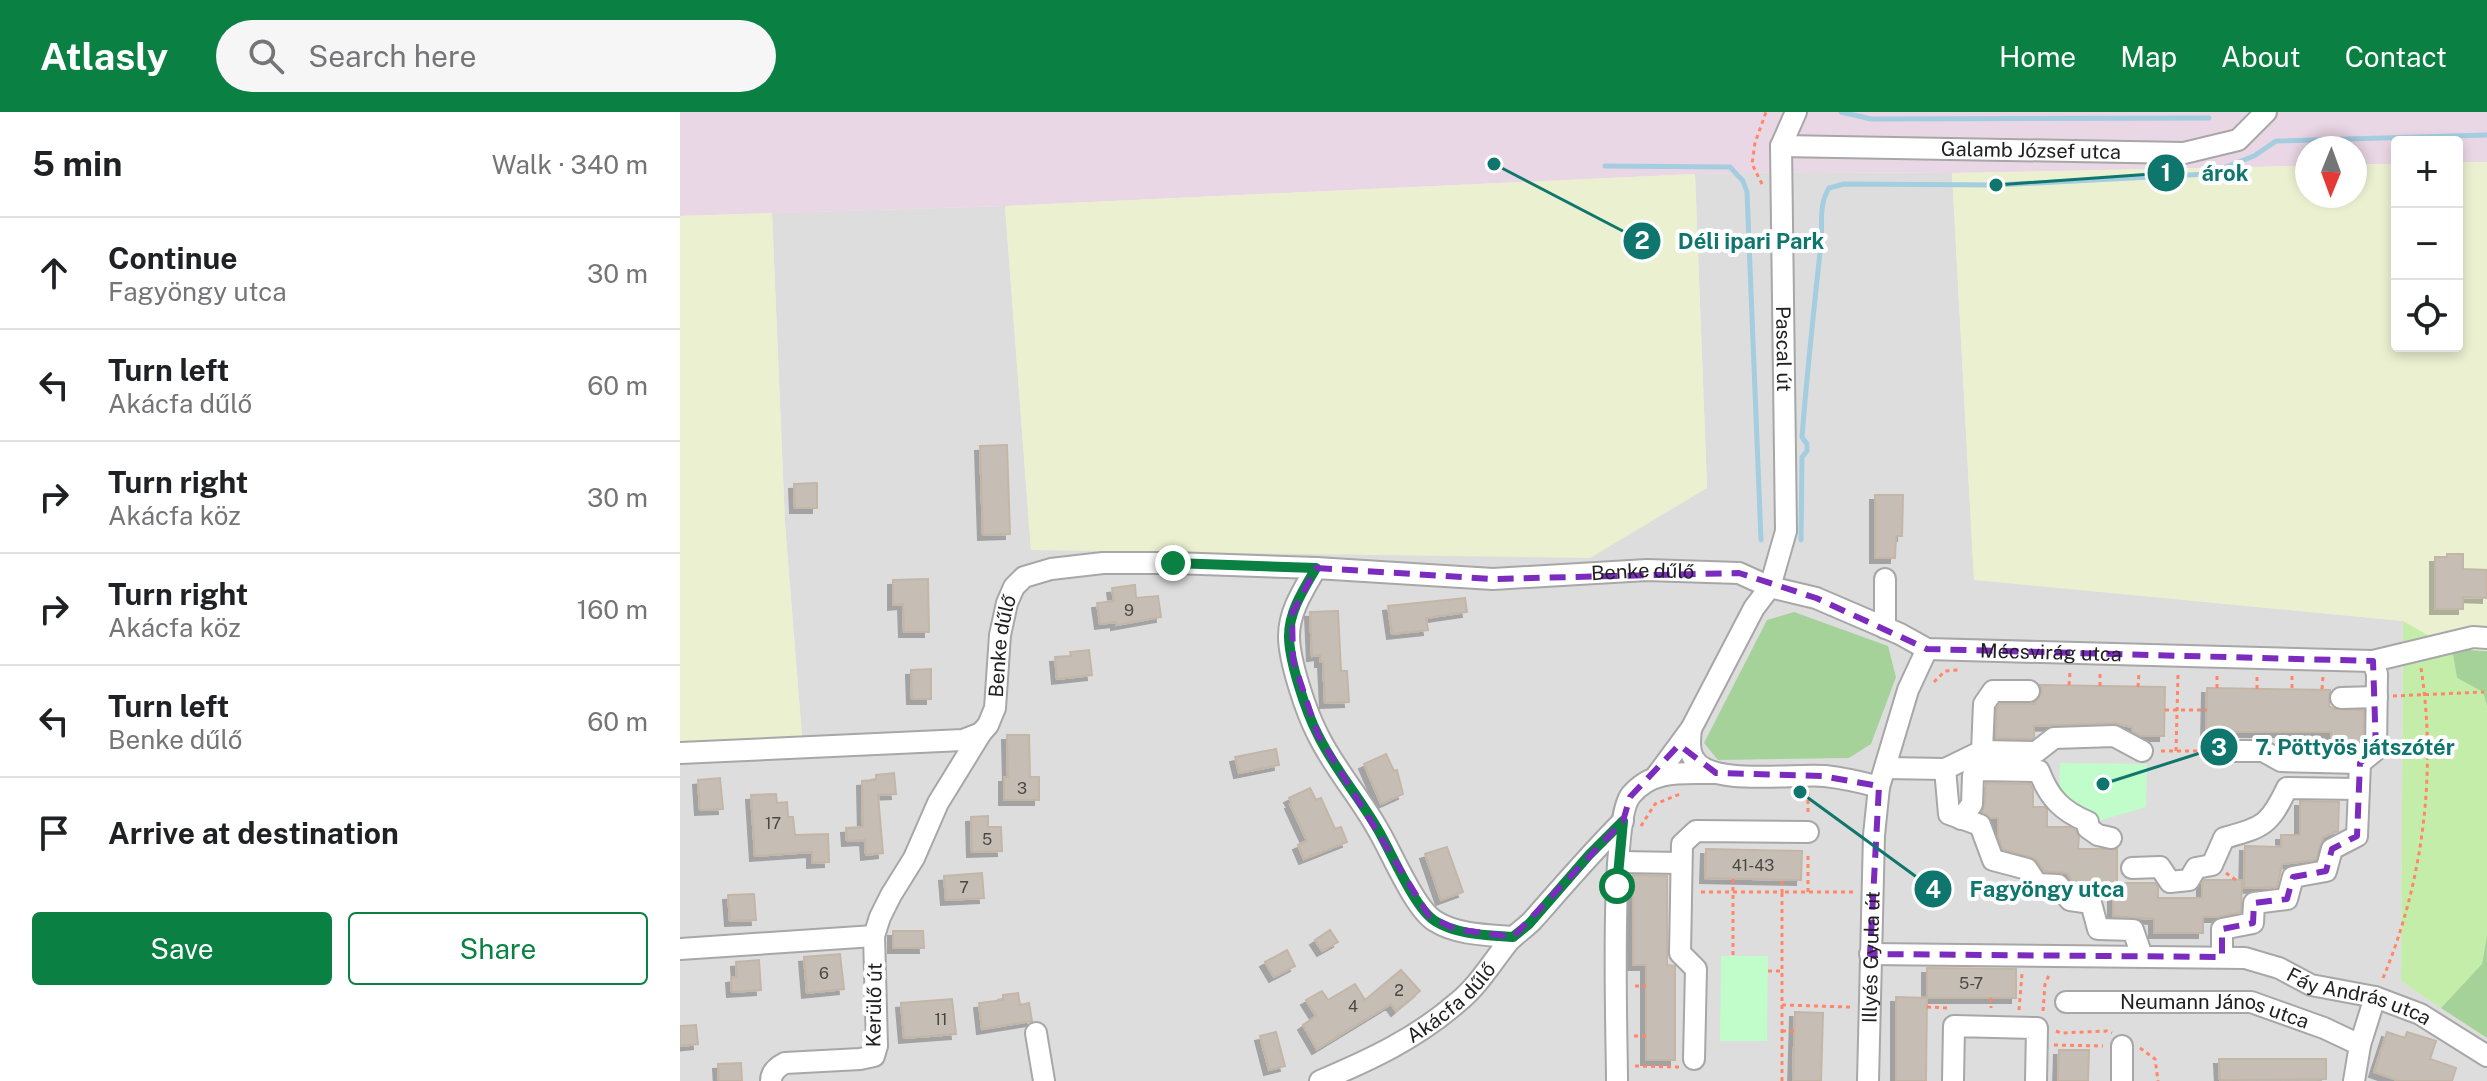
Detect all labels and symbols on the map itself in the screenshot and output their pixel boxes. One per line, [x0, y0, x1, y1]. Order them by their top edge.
north arrow [2295, 136, 2367, 208]
street label: Galamb József utca [1941, 137, 2121, 164]
callout: árok [2146, 150, 2265, 196]
text: 1 [2161, 158, 2171, 186]
text: árok [2202, 160, 2249, 186]
callout: Déli ipari Park [1622, 218, 1840, 264]
text: 2 [1634, 226, 1650, 254]
text: Déli ipari Park [1678, 228, 1824, 254]
street label: Pascal út [1771, 306, 1796, 392]
route end [1155, 545, 1191, 581]
street label: Benke dűlő [1590, 558, 1695, 585]
street label: Benke dűlő [984, 591, 1021, 698]
house number: 9 [1124, 601, 1134, 620]
street label: Mécsvirág utca [1980, 638, 2122, 666]
callout: 7. Pöttyös játszótér [2199, 724, 2471, 770]
text: 3 [2211, 733, 2227, 761]
text: 7. Pöttyös játszótér [2255, 734, 2455, 760]
house number: 3 [1017, 779, 1027, 798]
house number: 17 [765, 814, 781, 833]
house number: 5 [982, 830, 992, 849]
house number: 41-43 [1732, 856, 1774, 875]
callout: Fagyöngy utca [1913, 866, 2140, 912]
route start [1599, 868, 1635, 904]
text: 4 [1925, 875, 1941, 903]
text: Fagyöngy utca [1969, 876, 2125, 902]
house number: 7 [959, 878, 969, 897]
street label: Illyés Gyula út [1857, 891, 1885, 1023]
street label: Akácfa dűlő [1402, 958, 1501, 1048]
street label: Kerülő út [861, 962, 887, 1048]
street label: Fáy András utca [2283, 962, 2436, 1030]
house number: 6 [819, 964, 829, 983]
house number: 5-7 [1959, 974, 1983, 993]
house number: 2 [1394, 981, 1404, 1000]
street label: Neumann János utca [2120, 990, 2312, 1034]
house number: 4 [1348, 997, 1358, 1016]
house number: 11 [934, 1010, 948, 1029]

